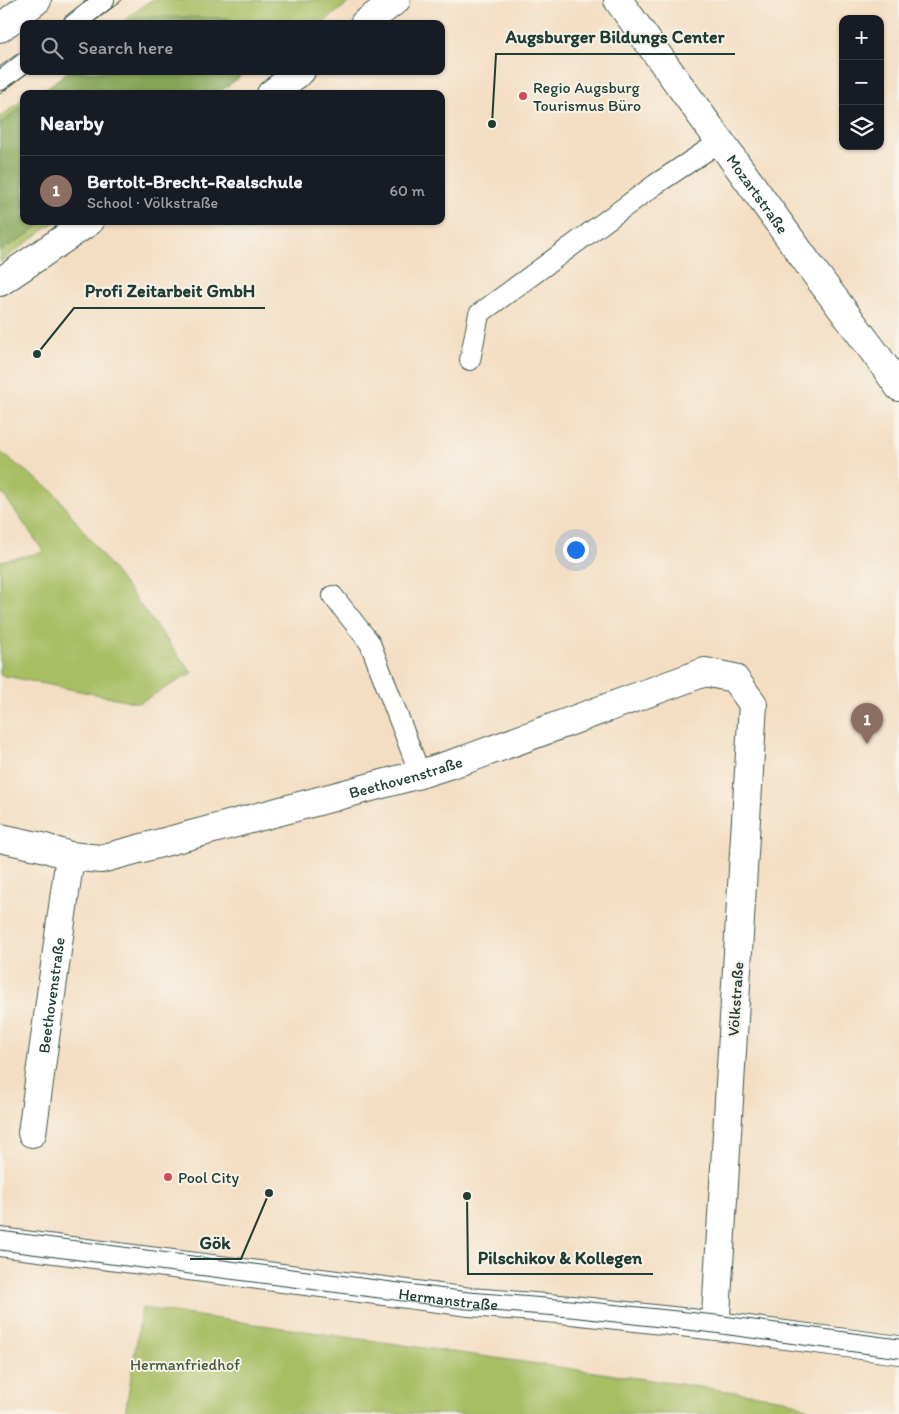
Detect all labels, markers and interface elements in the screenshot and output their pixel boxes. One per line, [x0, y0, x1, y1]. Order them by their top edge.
map controls [839, 15, 884, 150]
button: + [839, 15, 884, 60]
search box [20, 20, 445, 75]
callout: Augsburger Bildungs Center [496, 21, 735, 54]
text: Augsburger Bildungs Center [505, 26, 726, 48]
icon: search [38, 34, 66, 62]
text: Search here [78, 36, 173, 59]
button: − [839, 60, 884, 105]
place label: Regio Augsburg Tourismus Büro [533, 78, 641, 115]
marker: Regio Augsburg Tourismus Büro [517, 90, 529, 102]
button: layers [839, 105, 884, 150]
text: Nearby [40, 110, 104, 135]
street label: Mozartstraße [722, 151, 792, 237]
text: Bertolt-Brecht-Realschule [87, 170, 303, 193]
text: 1 [52, 181, 60, 200]
text: 60 m [390, 181, 425, 200]
text: School · Völkstraße [87, 193, 218, 212]
callout: Profi Zeitarbeit GmbH [74, 275, 265, 308]
text: Profi Zeitarbeit GmbH [85, 280, 255, 302]
your location [563, 537, 589, 563]
pin: 1 [851, 703, 883, 744]
street label: Beethovenstraße [347, 752, 465, 802]
street label: Beethovenstraße [34, 936, 69, 1055]
street label: Völkstraße [723, 961, 748, 1037]
place label: Pool City [178, 1168, 239, 1187]
marker: Pool City [162, 1171, 174, 1183]
callout: Gök [190, 1226, 241, 1259]
text: Gök [200, 1232, 231, 1254]
callout: Pilschikov & Kollegen [468, 1241, 653, 1274]
text: Pilschikov & Kollegen [478, 1247, 643, 1269]
street label: Hermanstraße [397, 1284, 499, 1314]
park label: Hermanfriedhof [130, 1355, 240, 1374]

